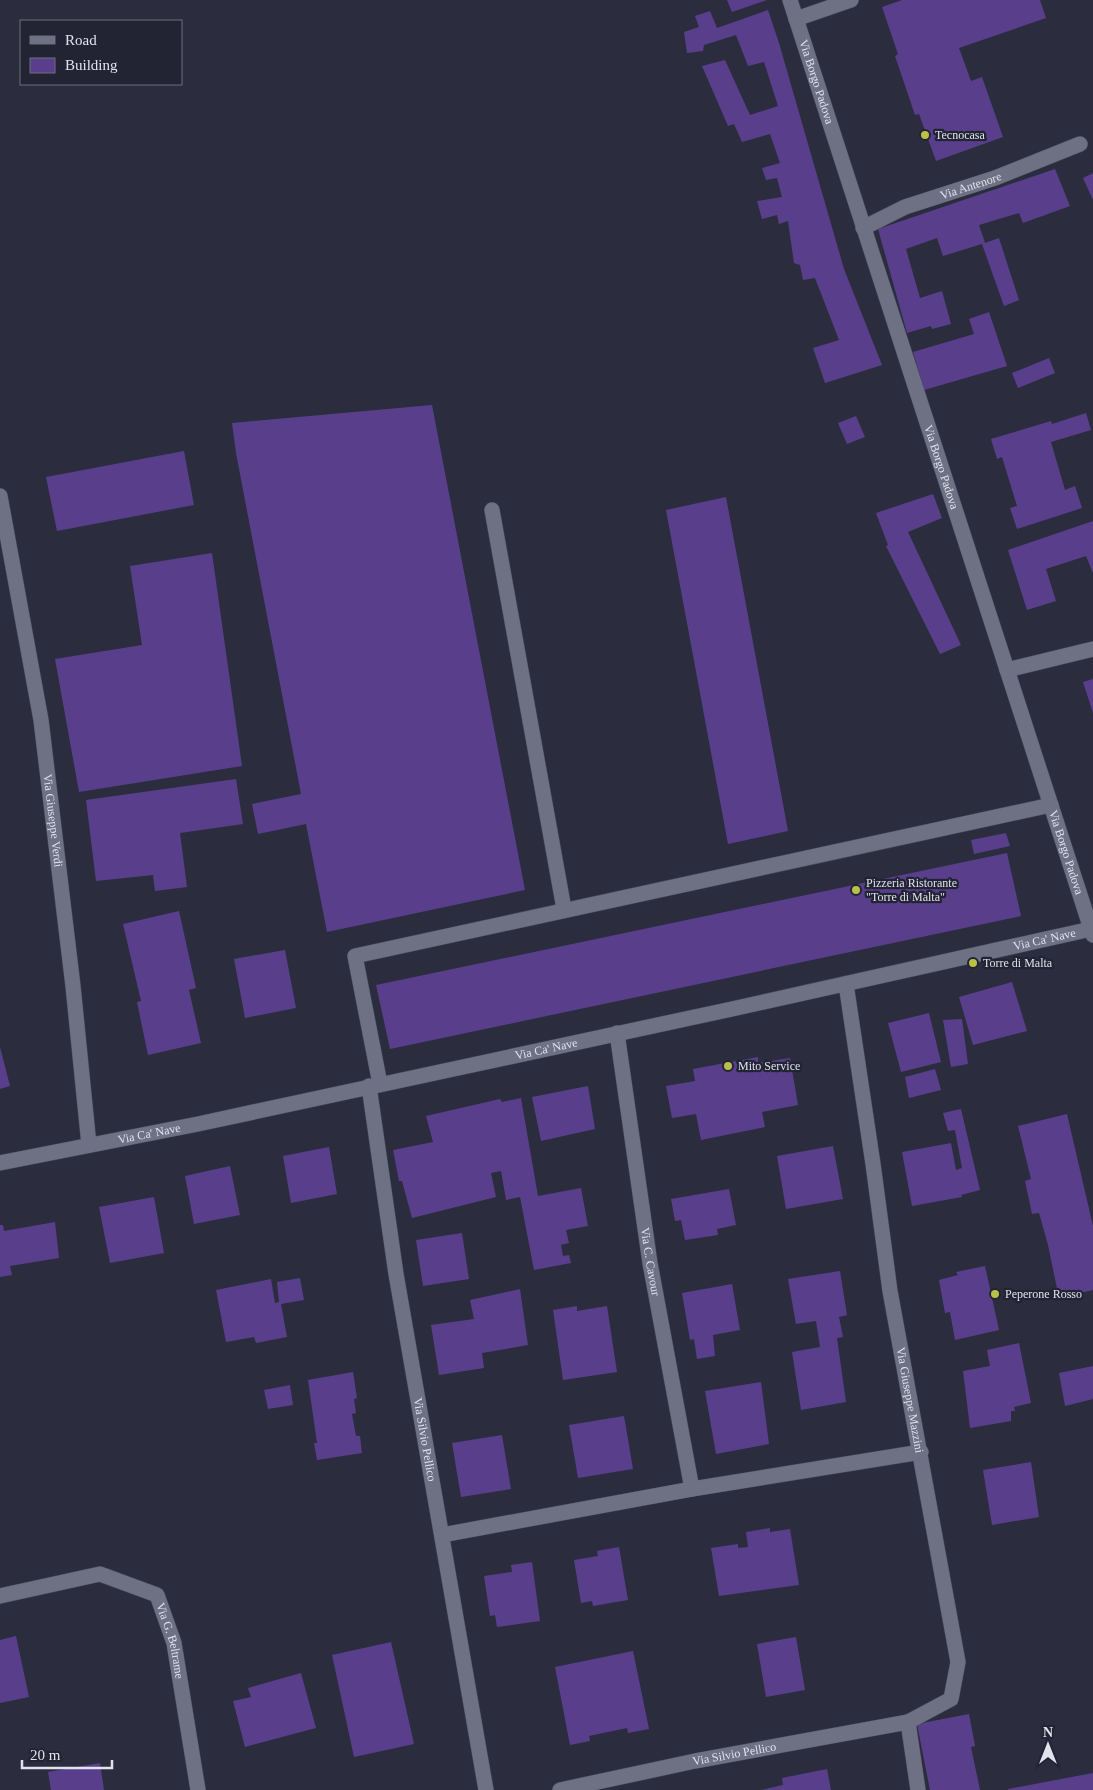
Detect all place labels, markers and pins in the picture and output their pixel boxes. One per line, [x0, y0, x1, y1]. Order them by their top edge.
place label: Tecnocasa [935, 128, 985, 142]
marker: Tecnocasa [919, 129, 931, 141]
place label: Pizzeria Ristorante "Torre di Malta" [866, 876, 957, 904]
marker: Pizzeria Ristorante "Torre di Malta" [850, 884, 862, 896]
place label: Torre di Malta [983, 956, 1053, 970]
marker: Torre di Malta [967, 957, 979, 969]
place label: Mito Service [738, 1059, 800, 1073]
marker: Mito Service [722, 1060, 734, 1072]
place label: Peperone Rosso [1005, 1287, 1082, 1301]
marker: Peperone Rosso [989, 1288, 1001, 1300]

